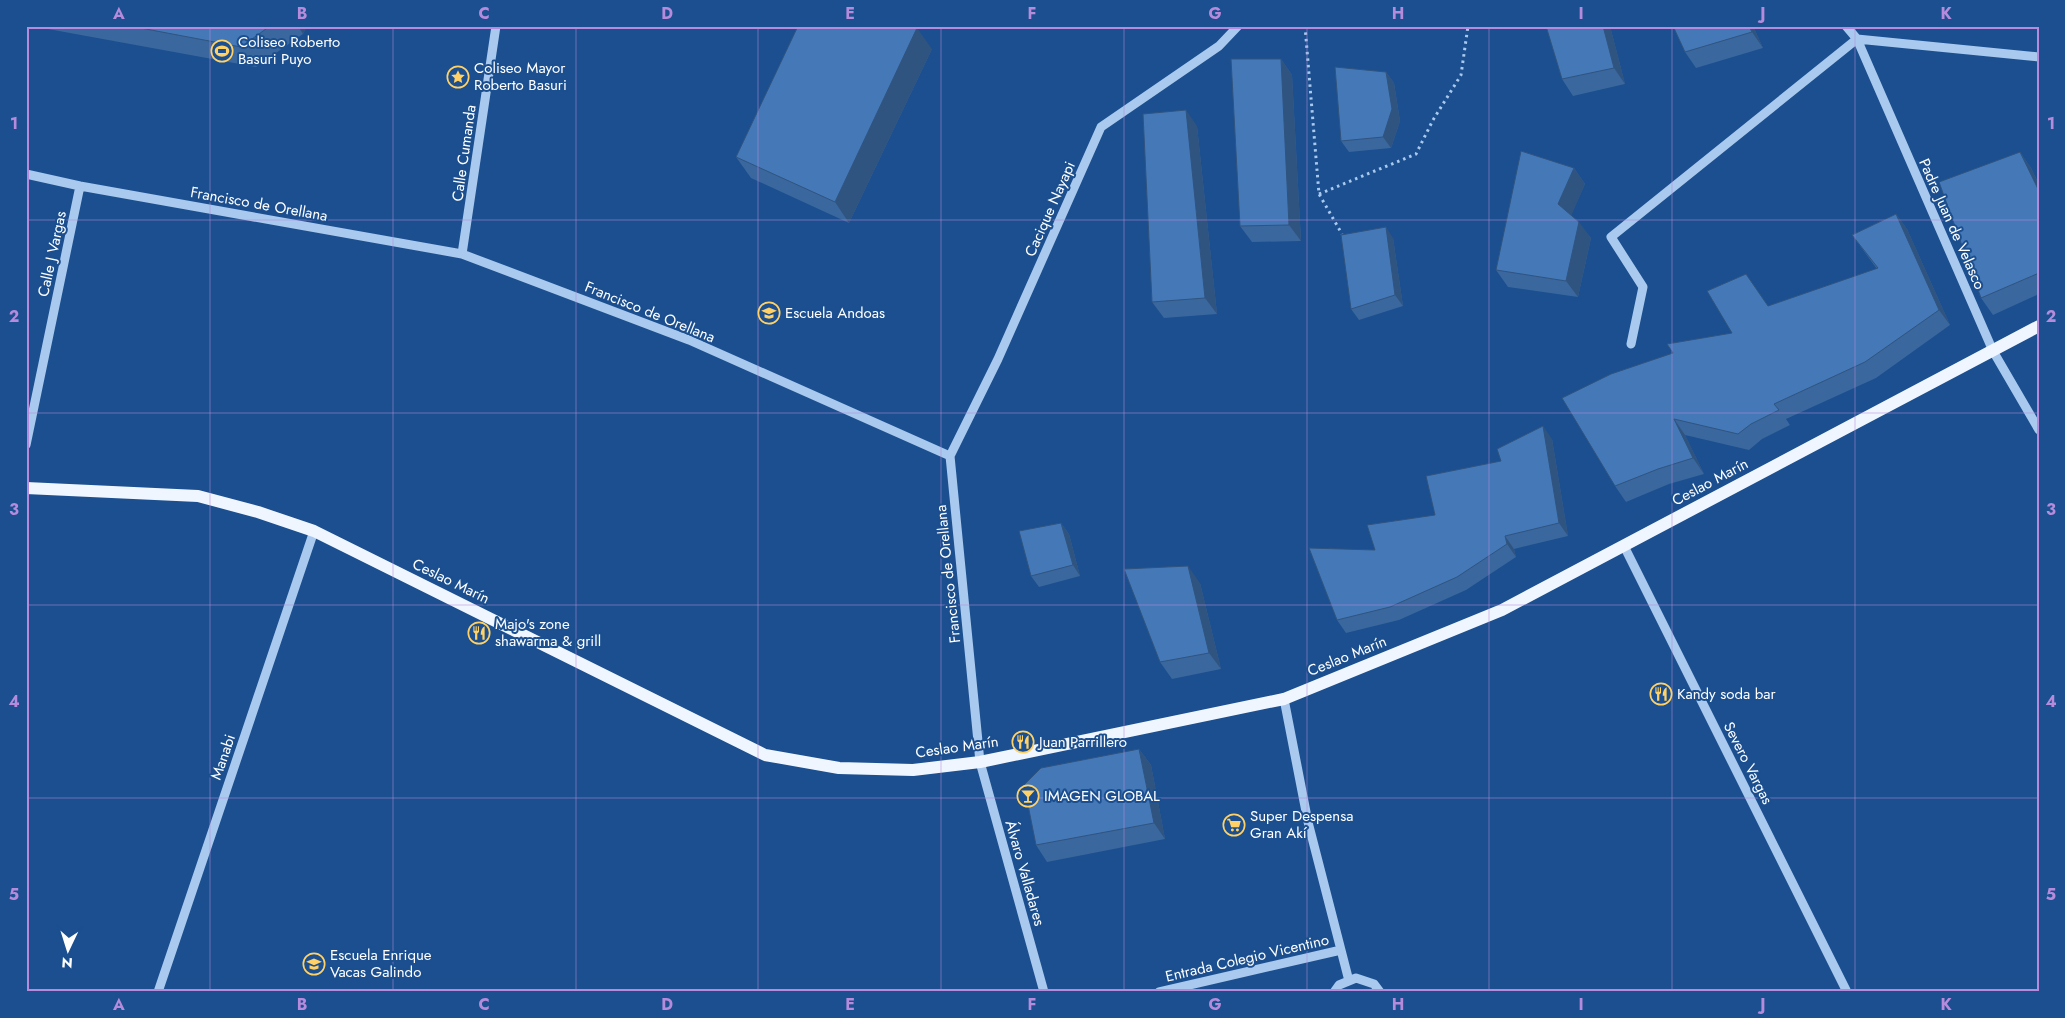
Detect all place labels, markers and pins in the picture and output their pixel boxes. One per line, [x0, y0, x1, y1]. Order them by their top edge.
place label: Coliseo Roberto Basuri Puyo [238, 31, 340, 70]
sports icon: Coliseo Roberto Basuri Puyo [210, 39, 234, 63]
place label: Coliseo Mayor Roberto Basuri [474, 57, 567, 96]
place icon: Coliseo Mayor Roberto Basuri [446, 65, 470, 89]
school or university icon: Escuela Andoas [757, 301, 781, 325]
place label: Escuela Andoas [785, 302, 885, 324]
place label: Majo's zone shawarma & grill [495, 613, 601, 652]
restaurant icon: Majo's zone shawarma & grill [467, 621, 491, 645]
restaurant icon: Kandy soda bar [1649, 682, 1673, 706]
place label: Kandy soda bar [1677, 683, 1776, 705]
restaurant icon: Juan Parrillero [1011, 730, 1035, 754]
place label: Juan Parrillero [1037, 731, 1127, 753]
bar icon: IMAGEN GLOBAL [1016, 784, 1040, 808]
place label: IMAGEN GLOBAL [1044, 785, 1160, 807]
place label: Super Despensa Gran Akí [1250, 805, 1353, 844]
supermarket icon: Super Despensa Gran Akí [1222, 813, 1246, 837]
place label: Escuela Enrique Vacas Galindo [330, 944, 432, 983]
school or university icon: Escuela Enrique Vacas Galindo [302, 952, 326, 976]

